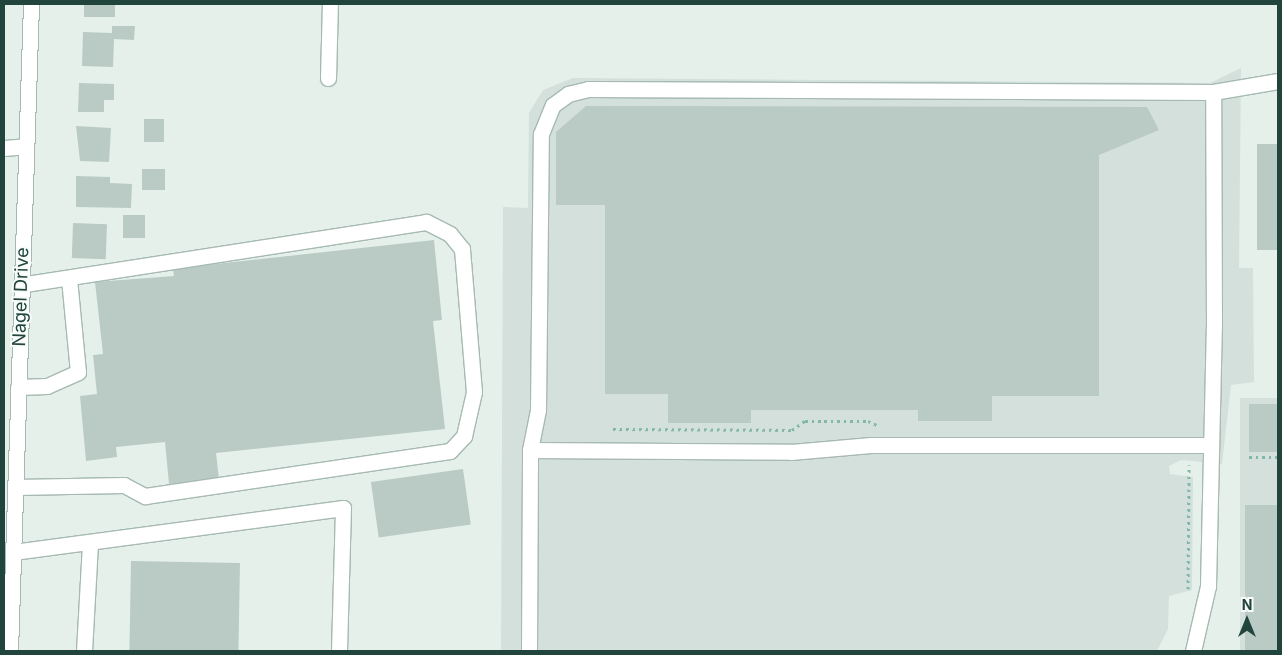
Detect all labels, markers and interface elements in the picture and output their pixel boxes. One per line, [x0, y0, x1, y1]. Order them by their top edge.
street label: Nagel Drive [8, 247, 34, 347]
north arrow [1222, 595, 1272, 645]
text: N [1242, 596, 1252, 613]

